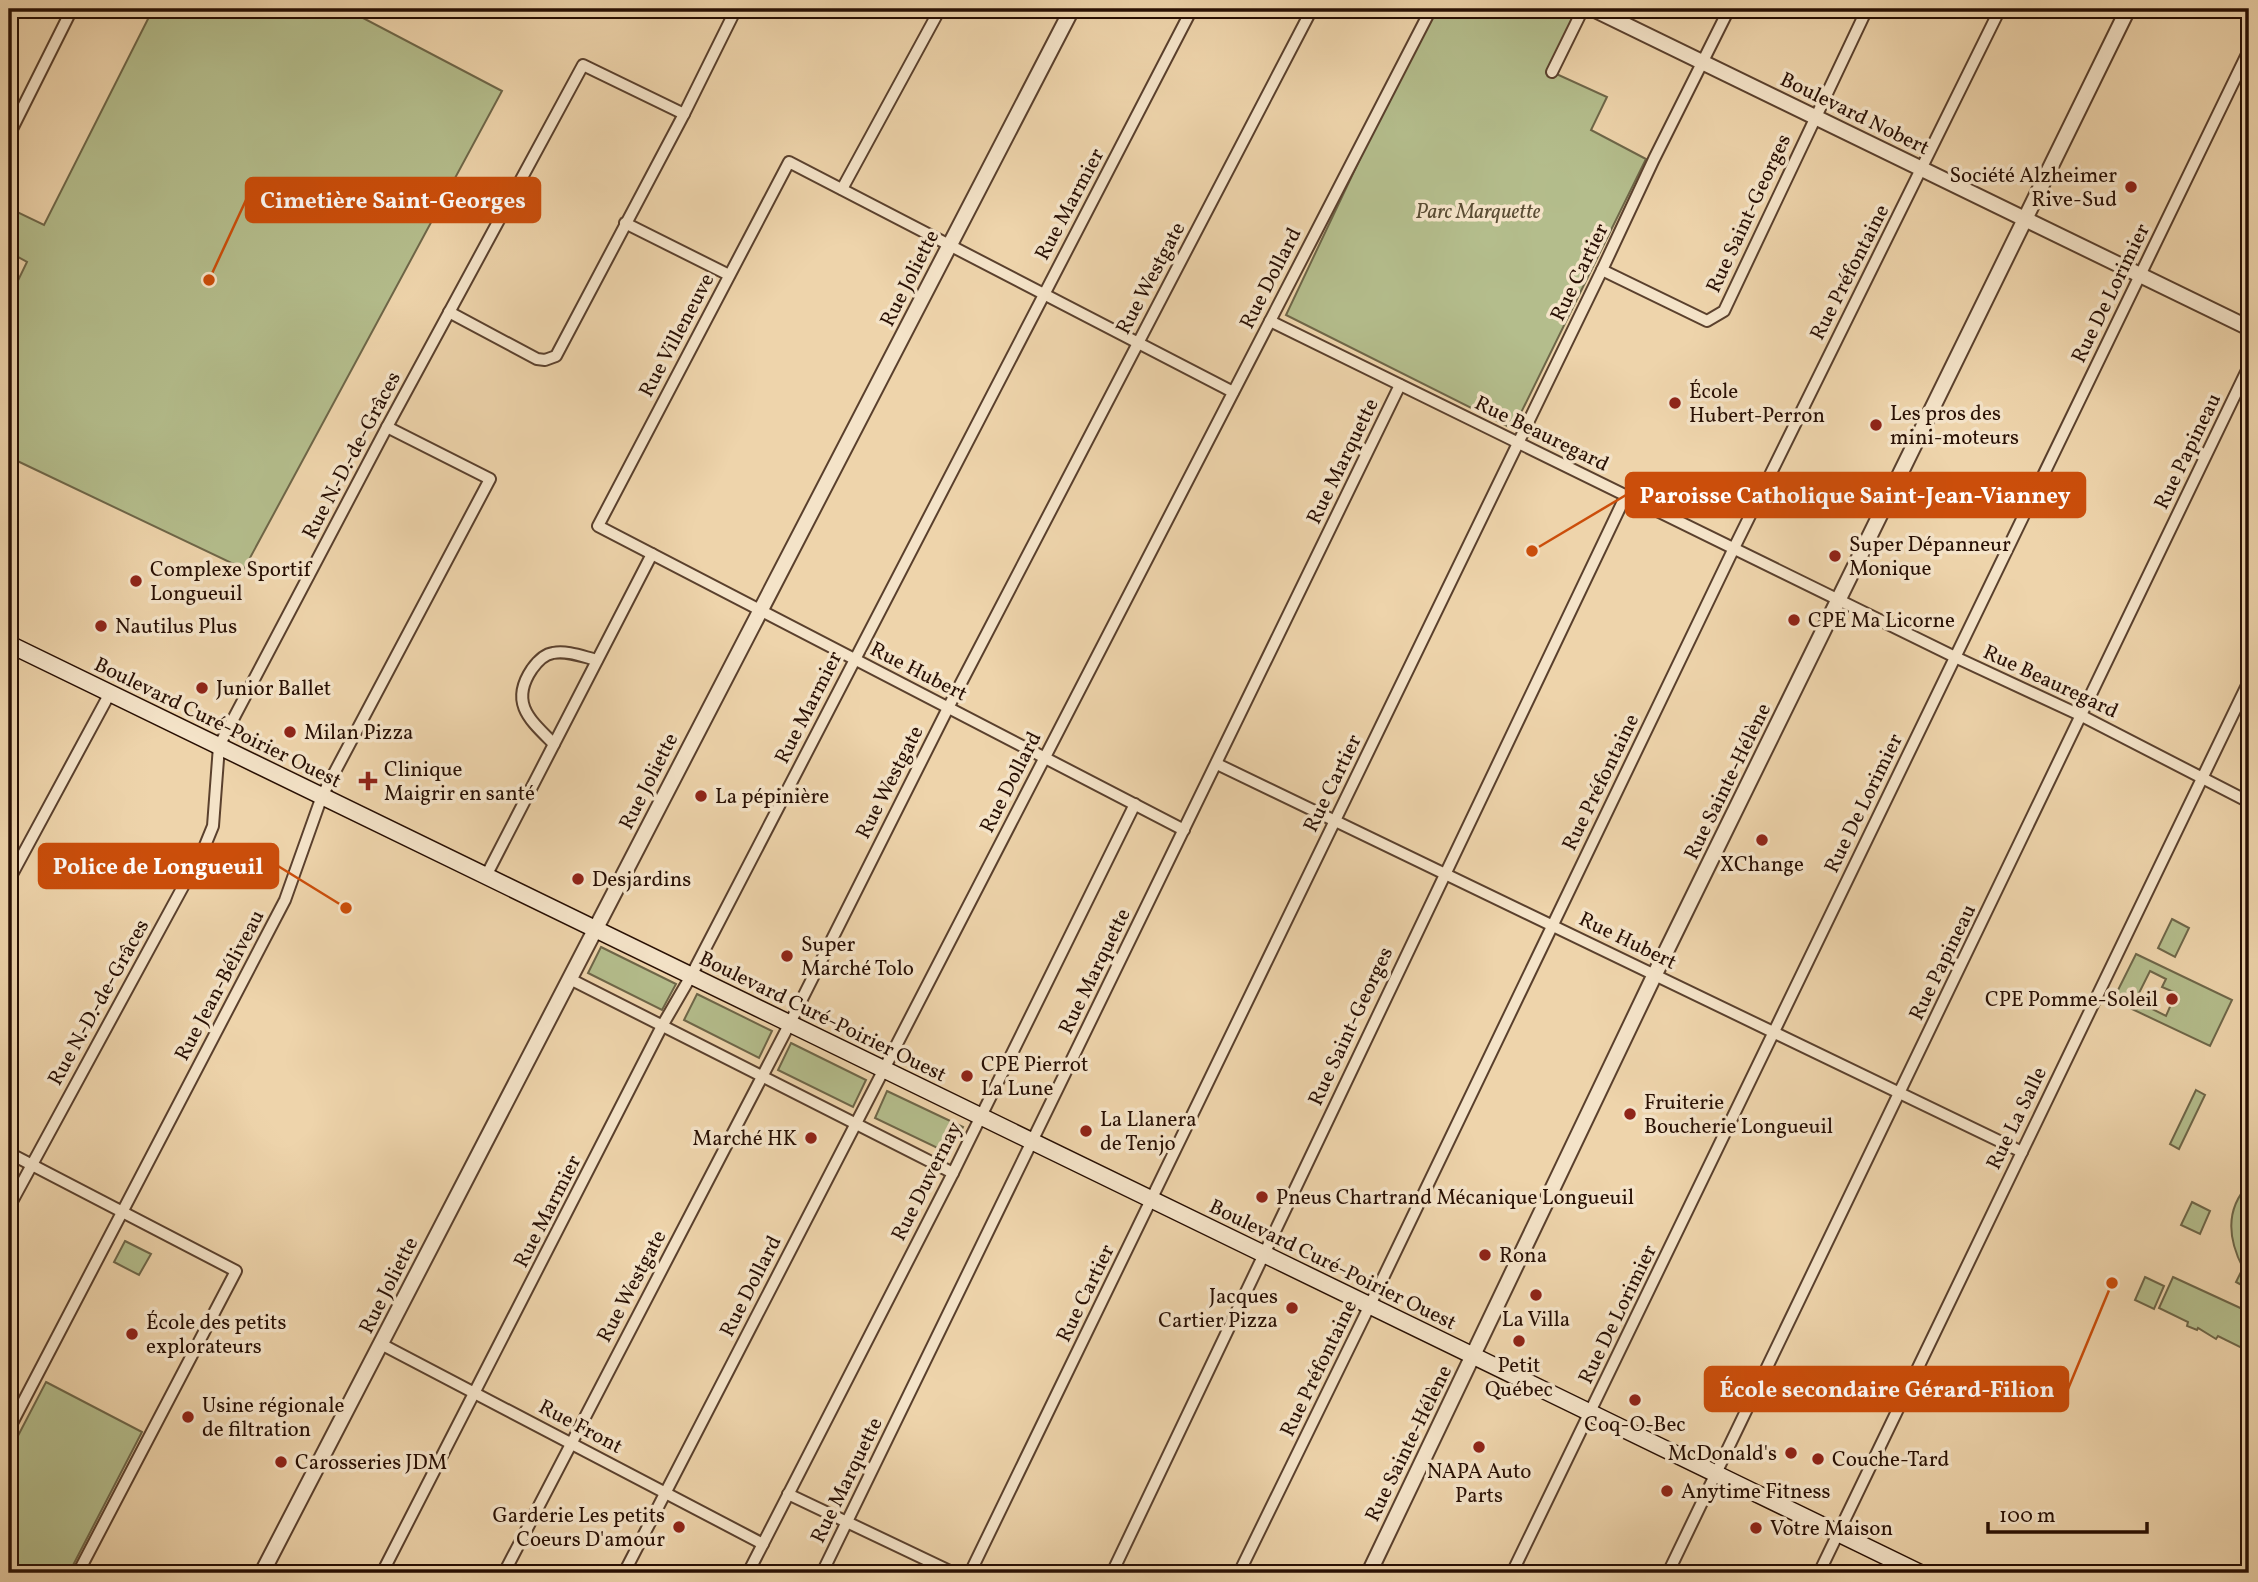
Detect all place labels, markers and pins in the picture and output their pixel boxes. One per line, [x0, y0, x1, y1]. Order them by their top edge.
place label: Société Alzheimer Rive-Sud [1950, 162, 2117, 215]
callout: Cimetière Saint-Georges [246, 178, 540, 222]
marker: Société Alzheimer Rive-Sud [2123, 179, 2139, 195]
place label: École Hubert-Perron [1689, 378, 1825, 431]
marker: École Hubert-Perron [1667, 395, 1683, 411]
place label: Les pros des mini-moteurs [1890, 400, 2019, 453]
marker: Les pros des mini-moteurs [1868, 417, 1884, 433]
callout: Paroisse Catholique Saint-Jean-Vianney [1626, 473, 2085, 517]
place label: Super Dépanneur Monique [1849, 531, 2011, 584]
marker: Super Dépanneur Monique [1827, 548, 1843, 564]
place label: Complexe Sportif Longueuil [150, 556, 312, 609]
marker: Complexe Sportif Longueuil [128, 573, 144, 589]
place label: CPE Ma Licorne [1808, 607, 1955, 636]
marker: CPE Ma Licorne [1786, 612, 1802, 628]
place label: Nautilus Plus [115, 613, 237, 642]
marker: Nautilus Plus [93, 618, 109, 634]
place label: Junior Ballet [216, 675, 331, 704]
marker: Junior Ballet [194, 680, 210, 696]
place label: Milan Pizza [304, 719, 413, 748]
marker: Milan Pizza [282, 724, 298, 740]
place label: Clinique Maigrir en santé [384, 756, 535, 809]
marker: Clinique Maigrir en santé [358, 771, 378, 791]
place label: La pépinière [715, 783, 829, 812]
marker: La pépinière [693, 788, 709, 804]
marker: XChange [1754, 832, 1770, 848]
callout: Police de Longueuil [39, 844, 278, 888]
place label: XChange [1720, 851, 1804, 880]
place label: Desjardins [592, 866, 691, 895]
marker: Desjardins [570, 871, 586, 887]
place label: Super Marché Tolo [801, 931, 914, 984]
marker: Super Marché Tolo [779, 948, 795, 964]
place label: CPE Pomme-Soleil [1985, 986, 2158, 1015]
marker: CPE Pomme-Soleil [2164, 991, 2180, 1007]
place label: CPE Pierrot La Lune [981, 1051, 1088, 1104]
marker: CPE Pierrot La Lune [959, 1068, 975, 1084]
place label: Fruiterie Boucherie Longueuil [1644, 1089, 1833, 1142]
place label: La Llanera de Tenjo [1100, 1106, 1197, 1159]
marker: Fruiterie Boucherie Longueuil [1622, 1106, 1638, 1122]
marker: La Llanera de Tenjo [1078, 1123, 1094, 1139]
place label: Marché HK [693, 1125, 797, 1154]
marker: Marché HK [803, 1130, 819, 1146]
place label: Pneus Chartrand Mécanique Longueuil [1276, 1184, 1634, 1213]
marker: Pneus Chartrand Mécanique Longueuil [1254, 1189, 1270, 1205]
place label: Rona [1499, 1242, 1547, 1271]
marker: Rona [1477, 1247, 1493, 1263]
place label: Jacques Cartier Pizza [1158, 1283, 1278, 1336]
marker: La Villa [1528, 1287, 1544, 1303]
marker: Jacques Cartier Pizza [1284, 1300, 1300, 1316]
place label: La Villa [1502, 1306, 1570, 1335]
place label: École des petits explorateurs [146, 1309, 286, 1362]
marker: École des petits explorateurs [124, 1326, 140, 1342]
marker: Petit Québec [1511, 1333, 1527, 1349]
place label: Petit Québec [1485, 1352, 1553, 1405]
callout: École secondaire Gérard-Filion [1705, 1367, 2068, 1411]
place label: Usine régionale de filtration [202, 1392, 344, 1445]
marker: Coq-O-Bec [1627, 1392, 1643, 1408]
marker: Usine régionale de filtration [180, 1409, 196, 1425]
place label: Coq-O-Bec [1584, 1411, 1686, 1440]
marker: NAPA Auto Parts [1471, 1439, 1487, 1455]
place label: McDonald's [1668, 1440, 1777, 1469]
marker: McDonald's [1783, 1445, 1799, 1461]
place label: Couche-Tard [1832, 1446, 1949, 1475]
place label: Carosseries JDM [295, 1449, 447, 1478]
marker: Couche-Tard [1810, 1451, 1826, 1467]
marker: Carosseries JDM [273, 1454, 289, 1470]
place label: NAPA Auto Parts [1427, 1458, 1531, 1511]
place label: Anytime Fitness [1681, 1478, 1831, 1507]
marker: Anytime Fitness [1659, 1483, 1675, 1499]
place label: Garderie Les petits Coeurs D'amour [492, 1502, 665, 1555]
place label: Votre Maison [1770, 1515, 1893, 1544]
marker: Garderie Les petits Coeurs D'amour [671, 1519, 687, 1535]
marker: Votre Maison [1748, 1520, 1764, 1536]

